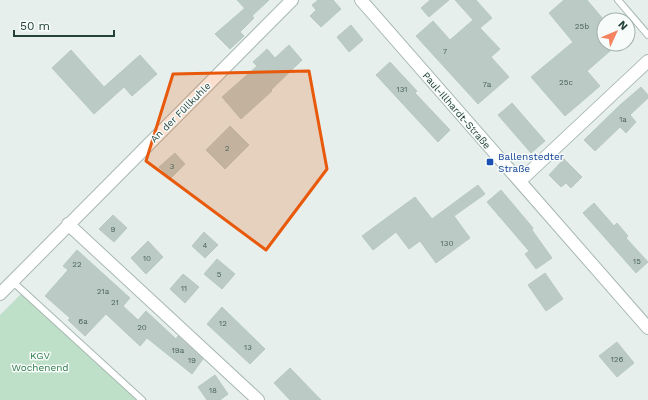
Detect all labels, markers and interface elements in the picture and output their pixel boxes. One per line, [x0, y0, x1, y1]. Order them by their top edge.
scale bar [14, 12, 114, 38]
north arrow [596, 12, 636, 52]
text: N [615, 18, 630, 33]
text: 50 m [20, 19, 50, 33]
house number: 25b [575, 22, 589, 31]
house number: 7 [443, 47, 448, 56]
street label: Paul-Illhardt-Straße [420, 70, 493, 151]
house number: 25c [559, 78, 573, 87]
street label: An der Füllkuhle [148, 80, 213, 145]
house number: 7a [483, 80, 492, 89]
house number: 131 [397, 85, 407, 94]
house number: 1a [619, 115, 627, 124]
house number: 2 [225, 144, 230, 153]
place label: Ballenstedter Straße [498, 151, 564, 174]
marker: Ballenstedter Straße [485, 157, 495, 167]
house number: 3 [170, 162, 175, 171]
house number: 9 [111, 225, 116, 234]
house number: 130 [441, 239, 453, 248]
house number: 4 [203, 241, 208, 250]
house number: 10 [143, 254, 151, 263]
house number: 15 [633, 257, 641, 266]
house number: 22 [72, 260, 82, 269]
house number: 5 [217, 270, 222, 279]
house number: 11 [181, 284, 187, 293]
house number: 21a [97, 287, 110, 296]
house number: 21 [111, 298, 119, 307]
house number: 6a [78, 317, 88, 326]
house number: 12 [219, 319, 227, 328]
house number: 20 [137, 323, 147, 332]
house number: 13 [244, 343, 252, 352]
house number: 19a [172, 346, 185, 355]
park label: KGV Wochenend [11, 350, 69, 373]
house number: 126 [611, 355, 623, 364]
house number: 19 [188, 356, 196, 365]
house number: 18 [209, 386, 217, 395]

